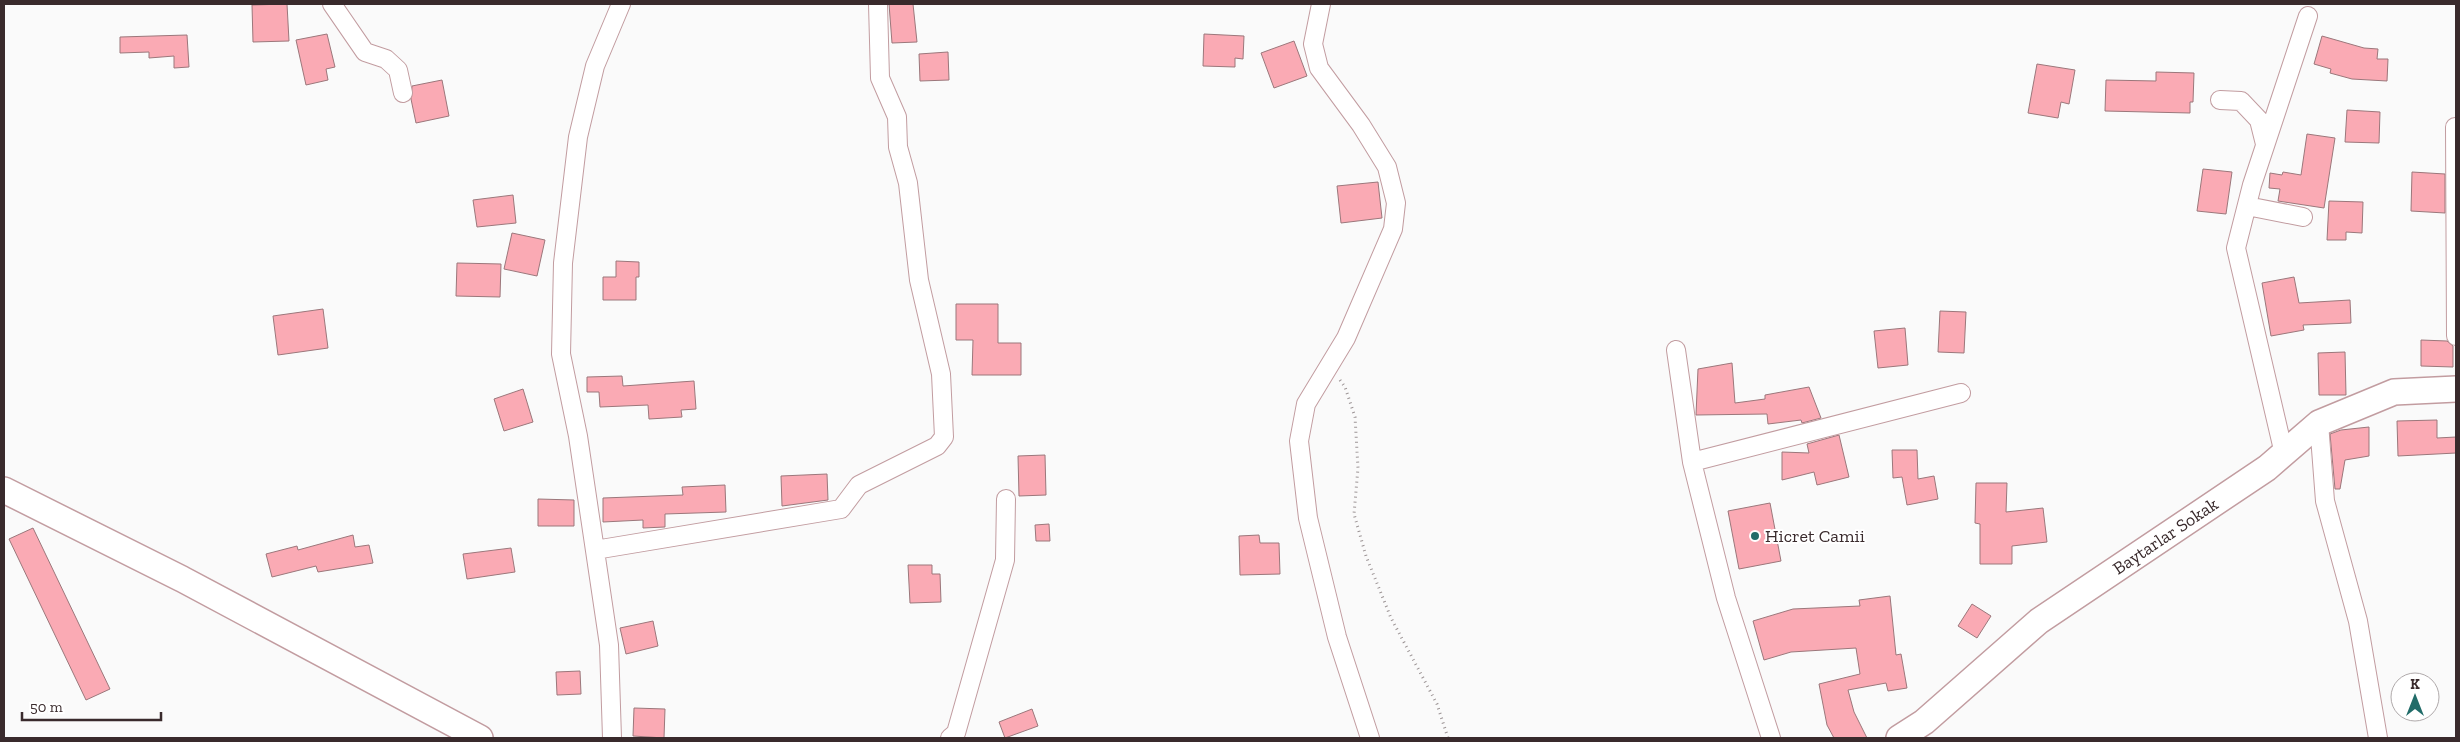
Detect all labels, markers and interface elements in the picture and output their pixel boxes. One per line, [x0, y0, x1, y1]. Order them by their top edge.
street label: Baytarlar Sokak [2108, 493, 2223, 579]
place label: Hicret Camii [1765, 525, 1865, 547]
marker: Hicret Camii [1749, 530, 1761, 542]
north arrow [2390, 672, 2440, 722]
text: K [2410, 676, 2420, 693]
scale bar [22, 690, 161, 722]
text: 50 m [30, 698, 63, 716]

